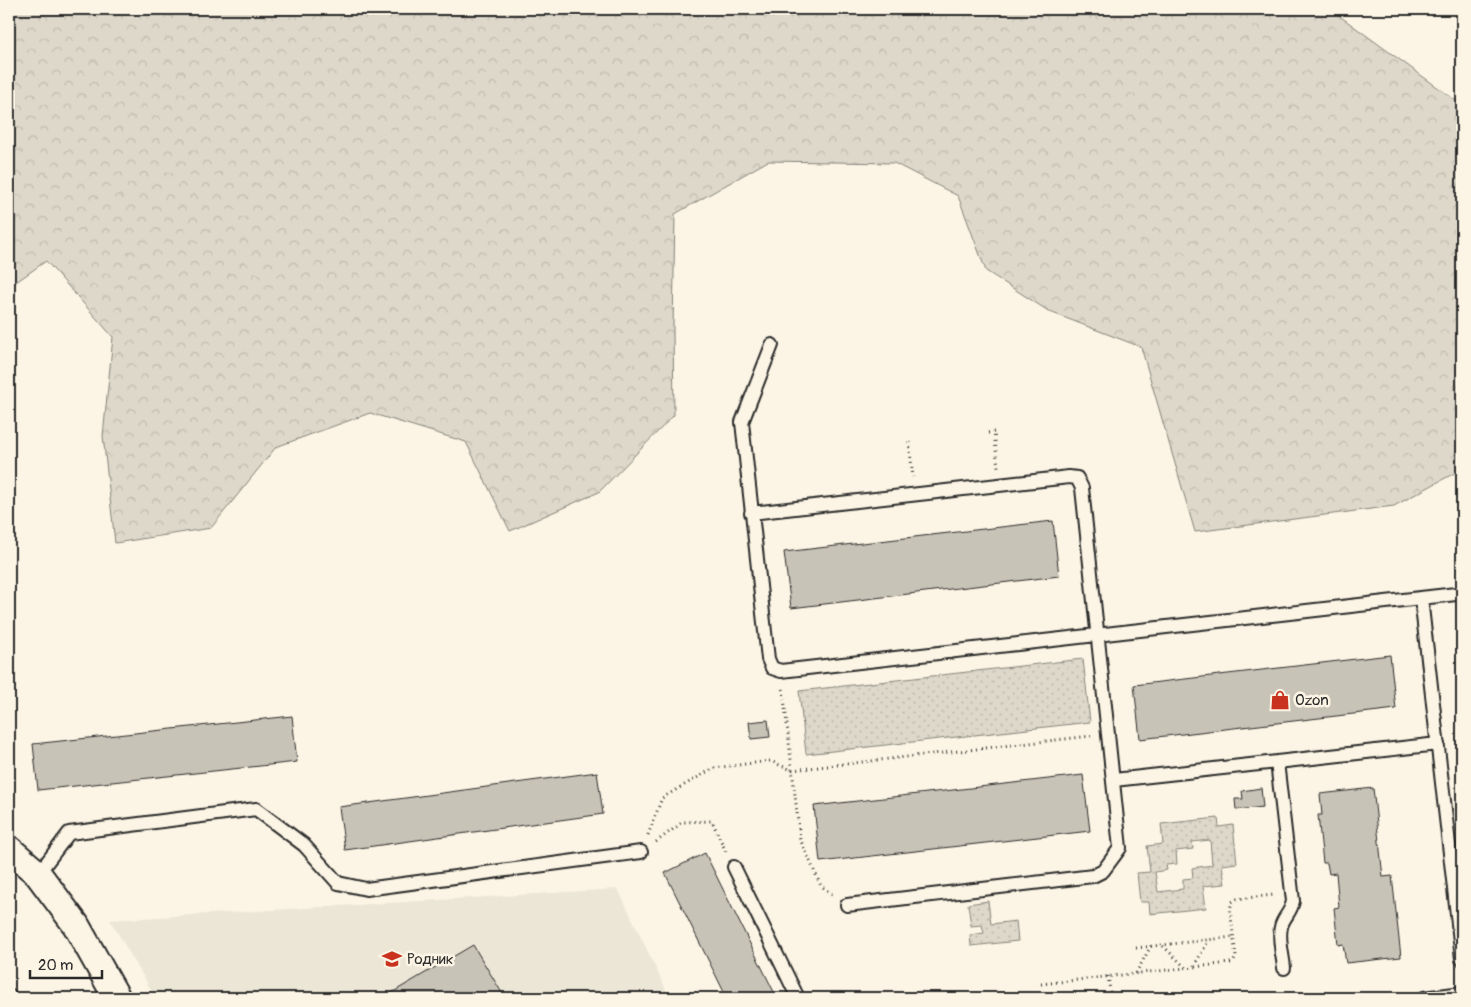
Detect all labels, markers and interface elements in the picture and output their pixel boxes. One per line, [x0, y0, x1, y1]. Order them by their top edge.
shop icon: Ozon [1269, 689, 1291, 711]
place label: Ozon [1295, 691, 1329, 710]
scale bar [30, 947, 102, 979]
school or university icon: Родник [381, 948, 403, 970]
place label: Родник [407, 950, 454, 969]
text: 20 m [38, 956, 73, 975]

